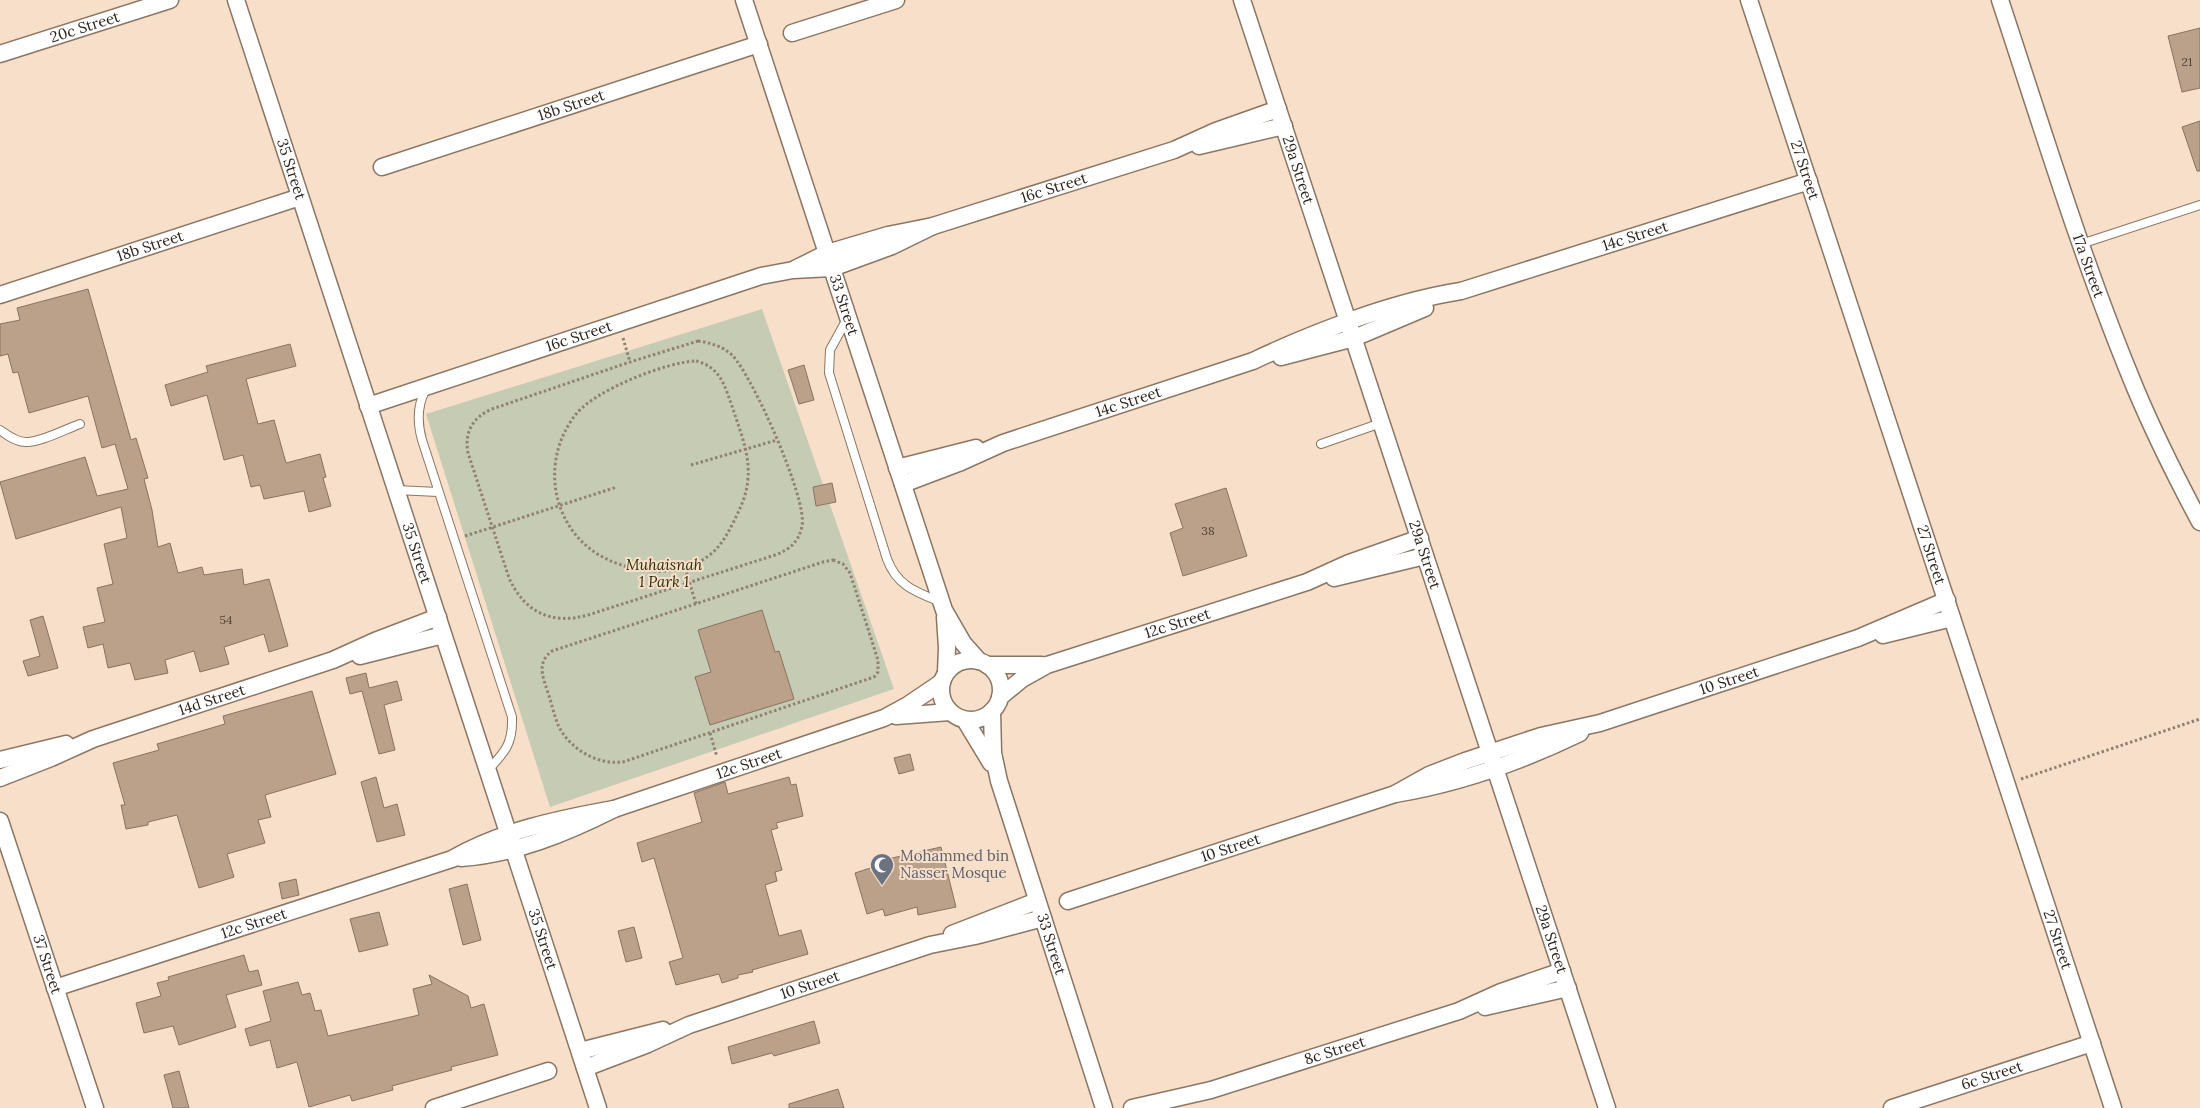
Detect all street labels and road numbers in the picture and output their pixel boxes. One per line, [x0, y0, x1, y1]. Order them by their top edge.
street label: 20c Street [48, 7, 122, 47]
street label: 18b Street [535, 85, 607, 125]
street label: 29a Street [1278, 133, 1319, 207]
street label: 35 Street [273, 136, 311, 202]
street label: 27 Street [1787, 138, 1824, 202]
street label: 16c Street [1018, 168, 1089, 207]
street label: 14c Street [1600, 216, 1670, 255]
street label: 18b Street [114, 226, 186, 265]
street label: 17a Street [2069, 231, 2109, 300]
street label: 33 Street [826, 272, 863, 338]
street label: 16c Street [543, 316, 614, 356]
street label: 14c Street [1093, 382, 1164, 421]
street label: 29a Street [1405, 518, 1445, 591]
street label: 35 Street [398, 520, 436, 586]
street label: 27 Street [1913, 522, 1950, 587]
street label: 12c Street [1142, 603, 1213, 642]
street label: 10 Street [1697, 661, 1761, 699]
street label: 14d Street [176, 680, 248, 719]
street label: 12c Street [713, 743, 784, 783]
street label: 10 Street [1198, 829, 1263, 866]
street label: 29a Street [1532, 902, 1572, 976]
street label: 12c Street [218, 903, 289, 942]
street label: 35 Street [524, 906, 562, 972]
street label: 27 Street [2040, 907, 2077, 972]
street label: 33 Street [1033, 911, 1071, 977]
street label: 37 Street [29, 932, 67, 997]
street label: 10 Street [778, 966, 842, 1003]
street label: 8c Street [1302, 1031, 1368, 1069]
street label: 6c Street [1959, 1056, 2025, 1094]

